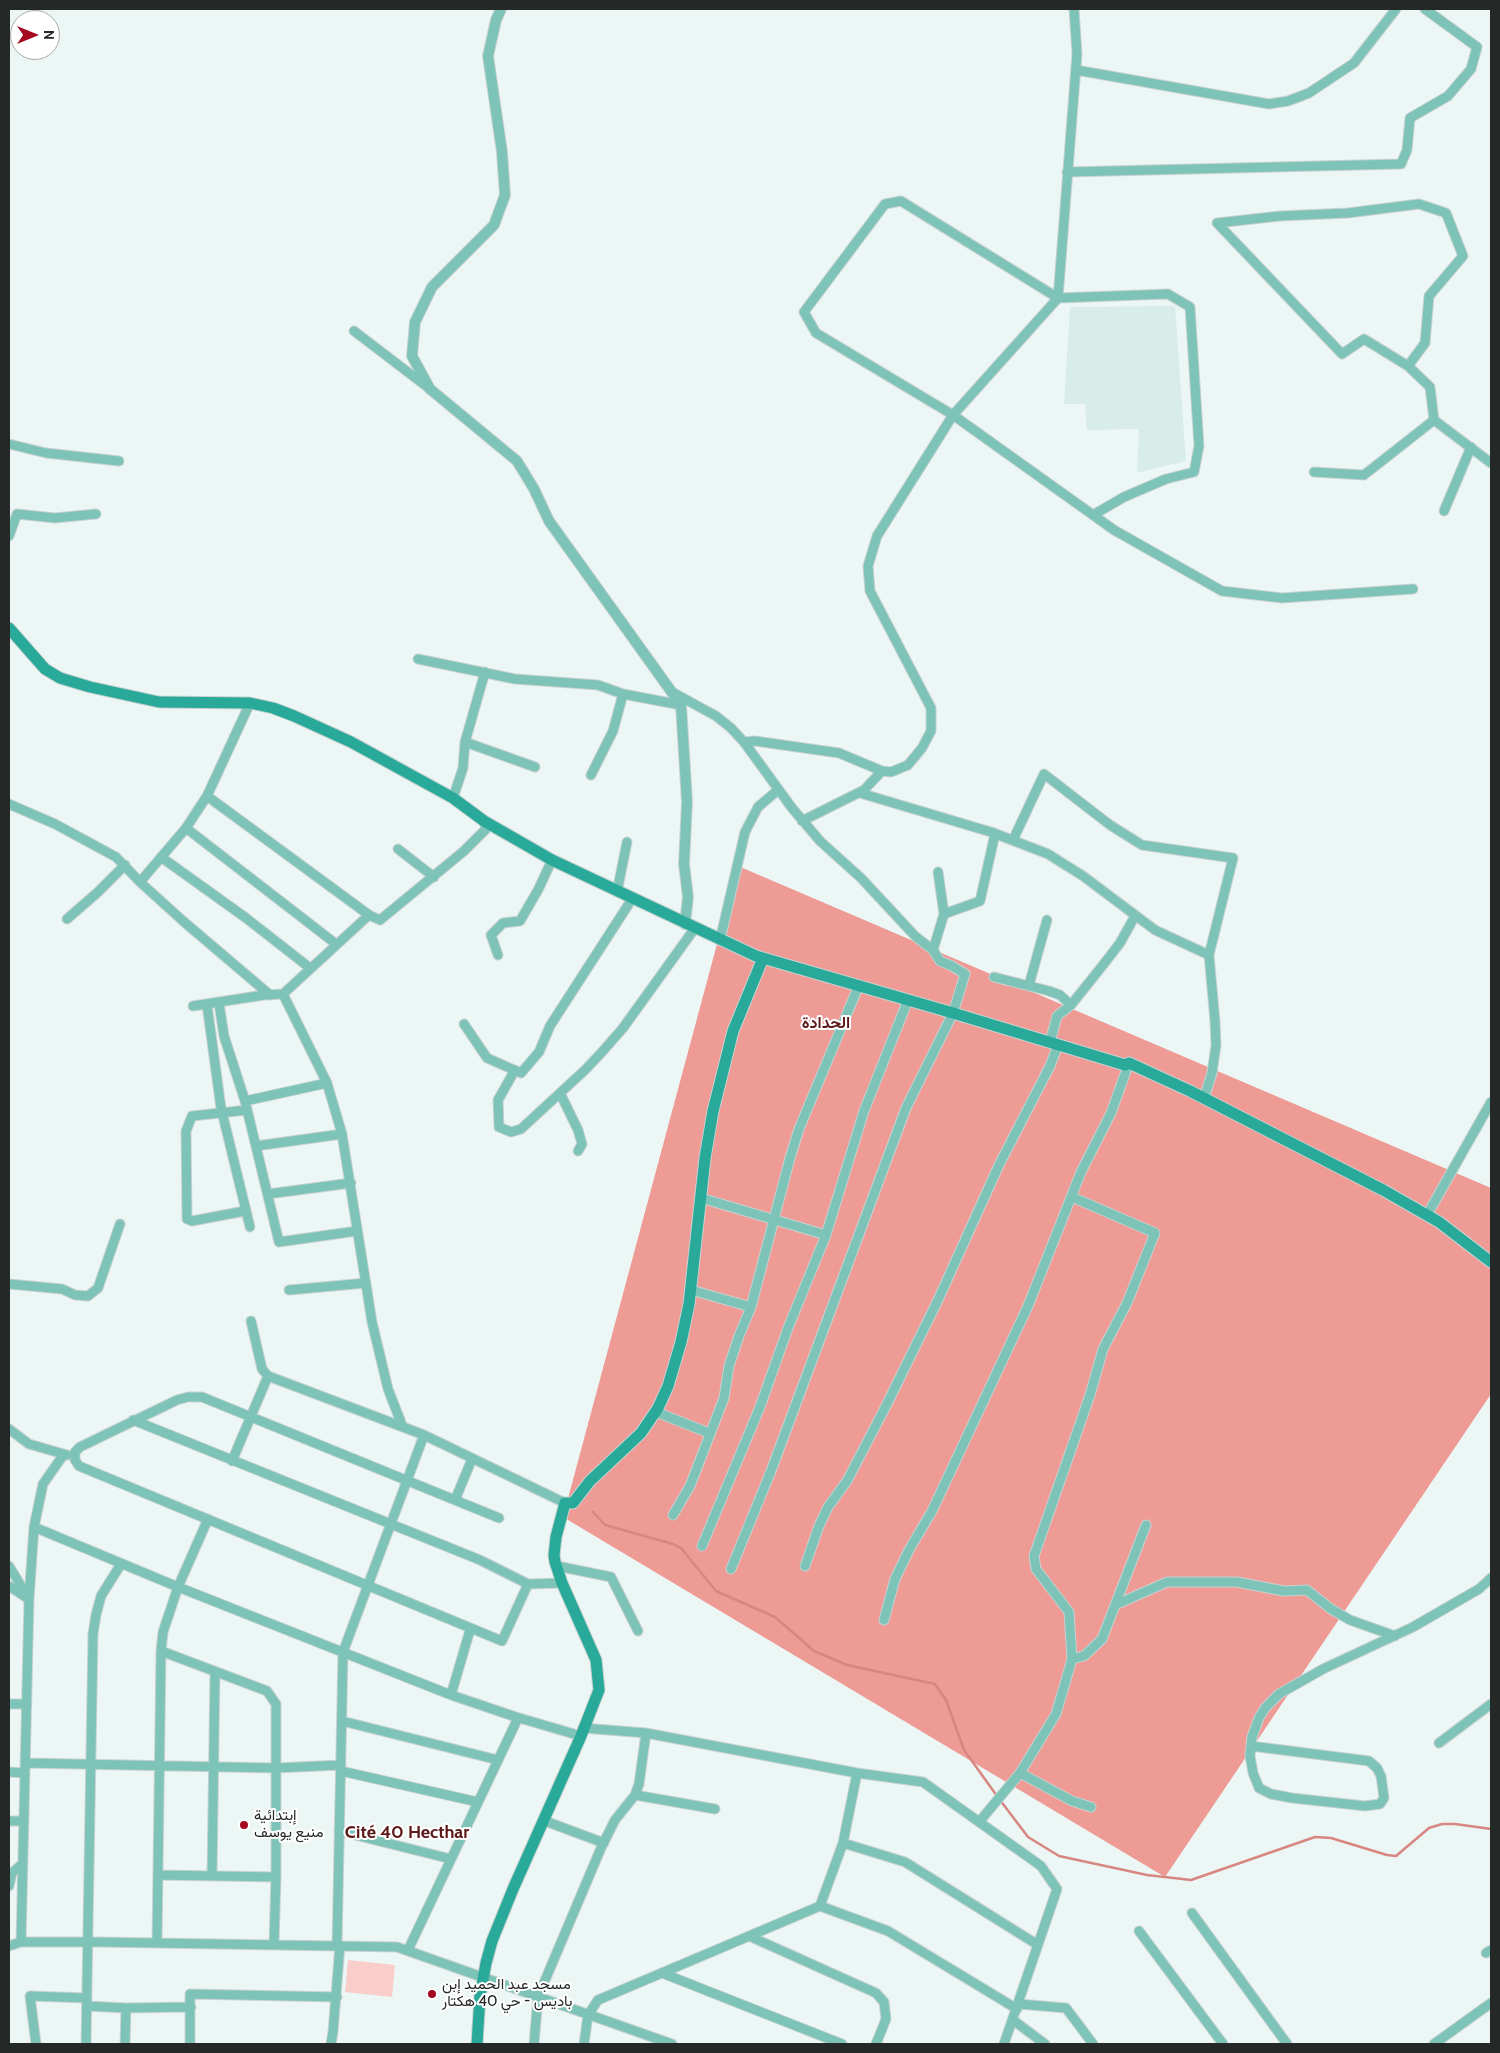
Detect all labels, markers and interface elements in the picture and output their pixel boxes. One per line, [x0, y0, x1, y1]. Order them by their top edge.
north arrow [10, 10, 60, 60]
text: N [40, 30, 58, 40]
district label: الحدادة [802, 1013, 850, 1033]
place label: إبتدائية منيع يوسف [254, 1807, 324, 1842]
marker: إبتدائية منيع يوسف [238, 1819, 250, 1831]
district label: Cité 40 Hecthar [345, 1822, 469, 1844]
place label: مسجد عبد الحميد إبن باديس - حي 40 هكتار [442, 1976, 572, 2011]
marker: مسجد عبد الحميد إبن باديس - حي 40 هكتار [426, 1988, 438, 2000]

